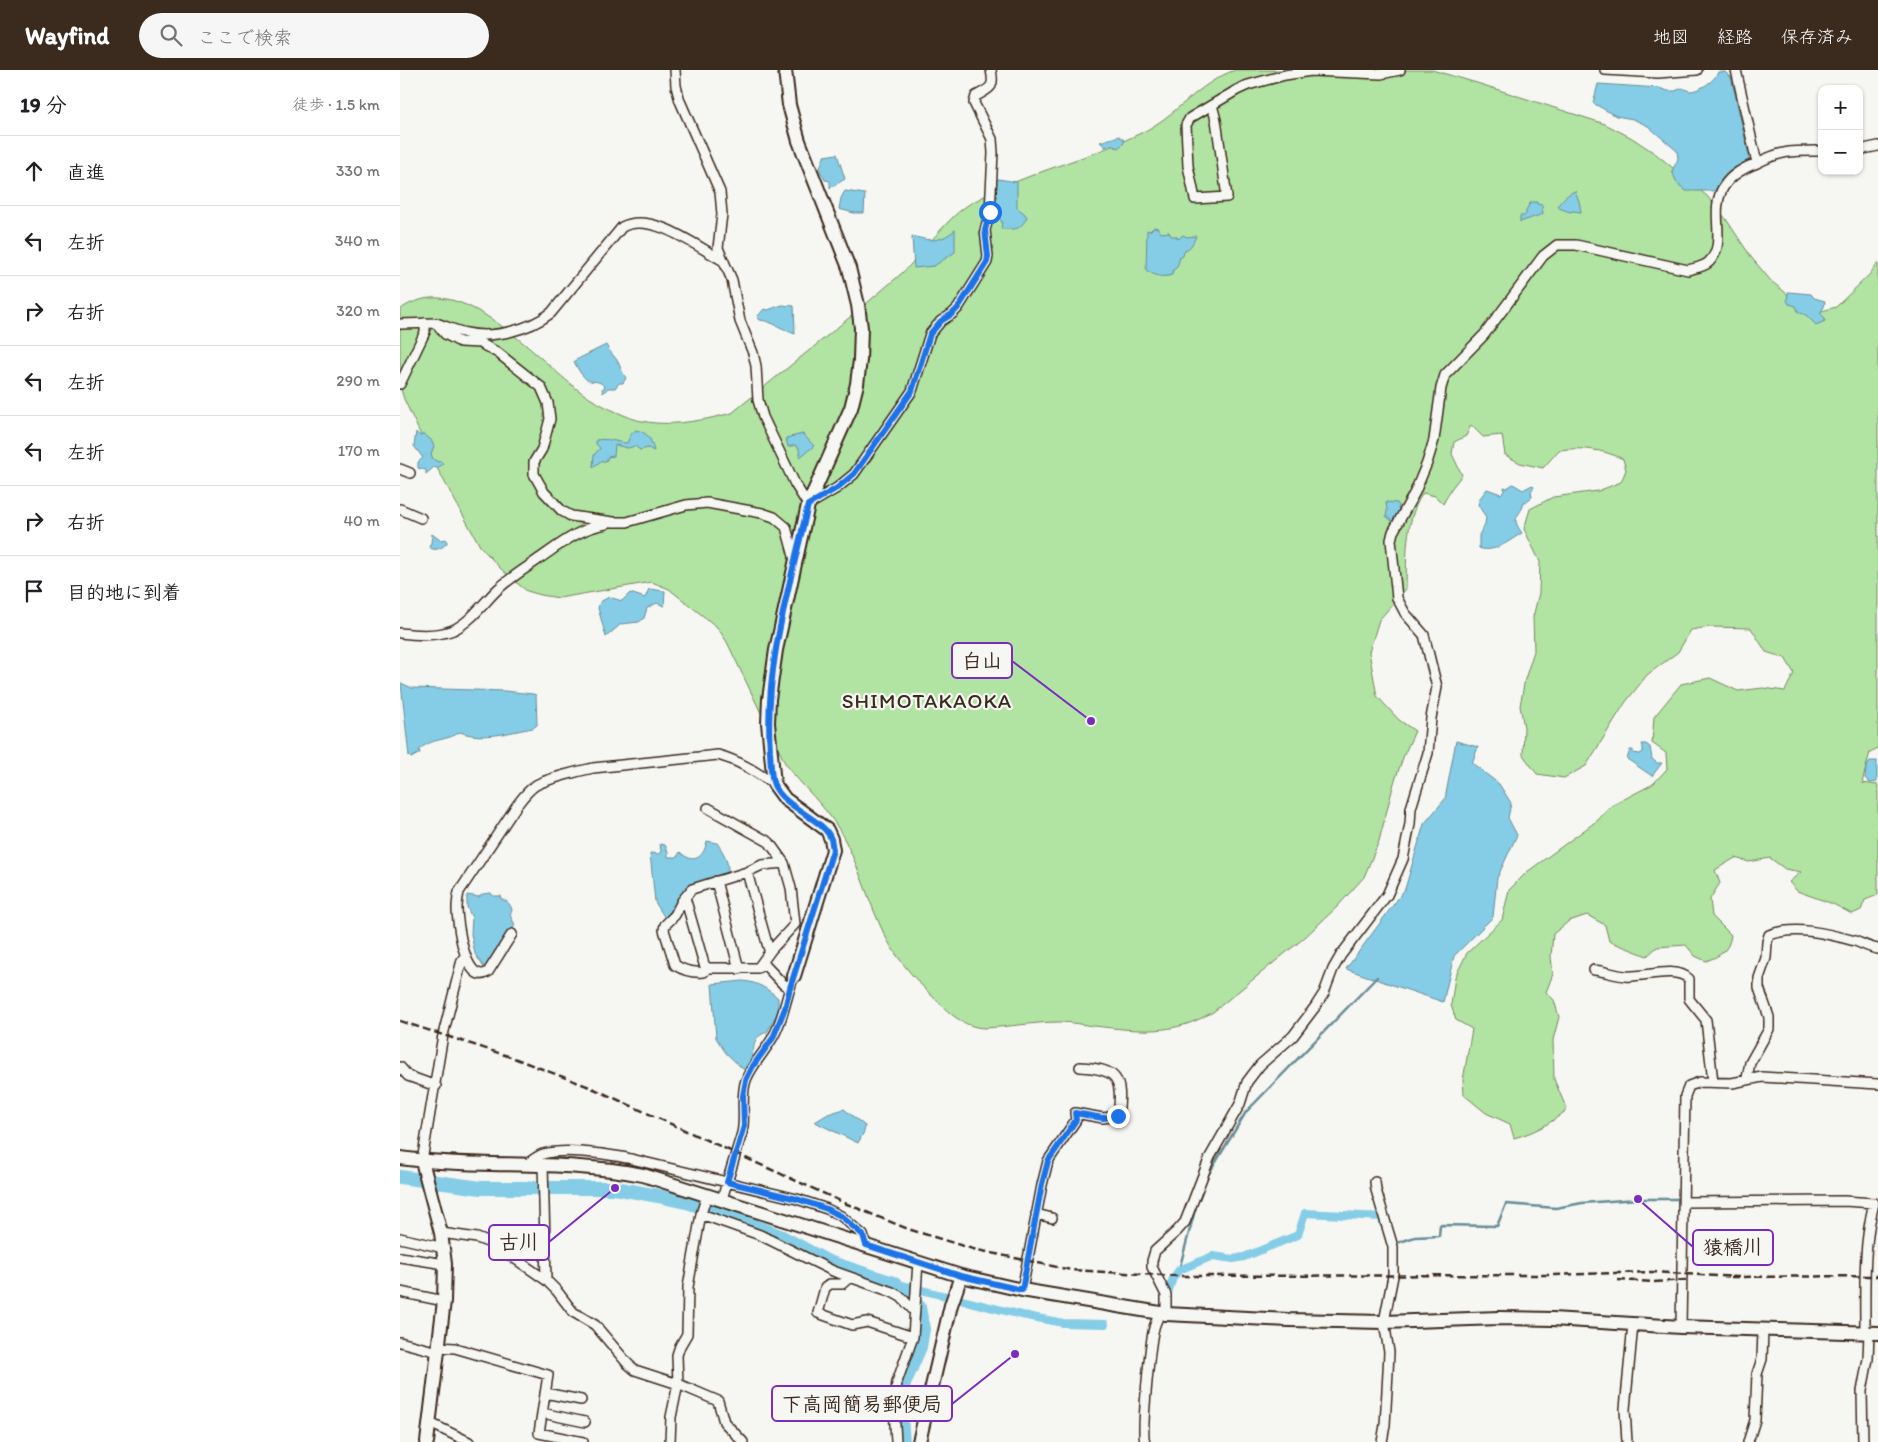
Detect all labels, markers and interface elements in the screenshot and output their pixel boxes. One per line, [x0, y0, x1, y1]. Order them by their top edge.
search box [139, 13, 489, 58]
text: Wayfind [25, 21, 109, 50]
icon: search [157, 21, 185, 49]
text: ここで検索 [197, 26, 292, 49]
text: 地図 [1653, 26, 1689, 48]
text: 経路 [1717, 26, 1753, 48]
text: 保存済み [1781, 26, 1853, 48]
map controls [1818, 85, 1863, 175]
button: + [1818, 85, 1863, 130]
text: 19 分 [20, 92, 66, 117]
text: 徒歩 · 1.5 km [292, 95, 380, 114]
button: − [1818, 130, 1863, 175]
icon: ahead [20, 157, 48, 185]
text: 直進 [67, 161, 105, 184]
text: 330 m [336, 161, 380, 180]
route start [979, 201, 1002, 224]
icon: left [20, 227, 48, 255]
text: 左折 [67, 231, 105, 254]
text: 340 m [335, 231, 380, 250]
icon: right [20, 297, 48, 325]
text: 右折 [67, 301, 105, 324]
text: 320 m [336, 301, 380, 320]
icon: left [20, 367, 48, 395]
text: 左折 [67, 371, 105, 394]
text: 290 m [336, 371, 380, 390]
icon: left [20, 437, 48, 465]
text: 左折 [67, 441, 105, 464]
text: 170 m [338, 441, 380, 460]
icon: right [20, 507, 48, 535]
text: 右折 [67, 511, 105, 534]
text: 40 m [343, 511, 380, 530]
icon: arrive [20, 577, 48, 605]
text: 目的地に到着 [67, 581, 181, 604]
callout: 白山 [952, 643, 1012, 678]
text: 白山 [962, 649, 1002, 673]
district label: SHIMOTAKAOKA [842, 688, 1012, 713]
route end [1107, 1105, 1130, 1128]
callout: 古川 [489, 1225, 549, 1260]
text: 古川 [499, 1230, 539, 1254]
callout: 猿橋川 [1693, 1230, 1773, 1265]
text: 猿橋川 [1703, 1235, 1763, 1259]
callout: 下高岡簡易郵便局 [772, 1386, 952, 1421]
text: 下高岡簡易郵便局 [782, 1392, 942, 1416]

